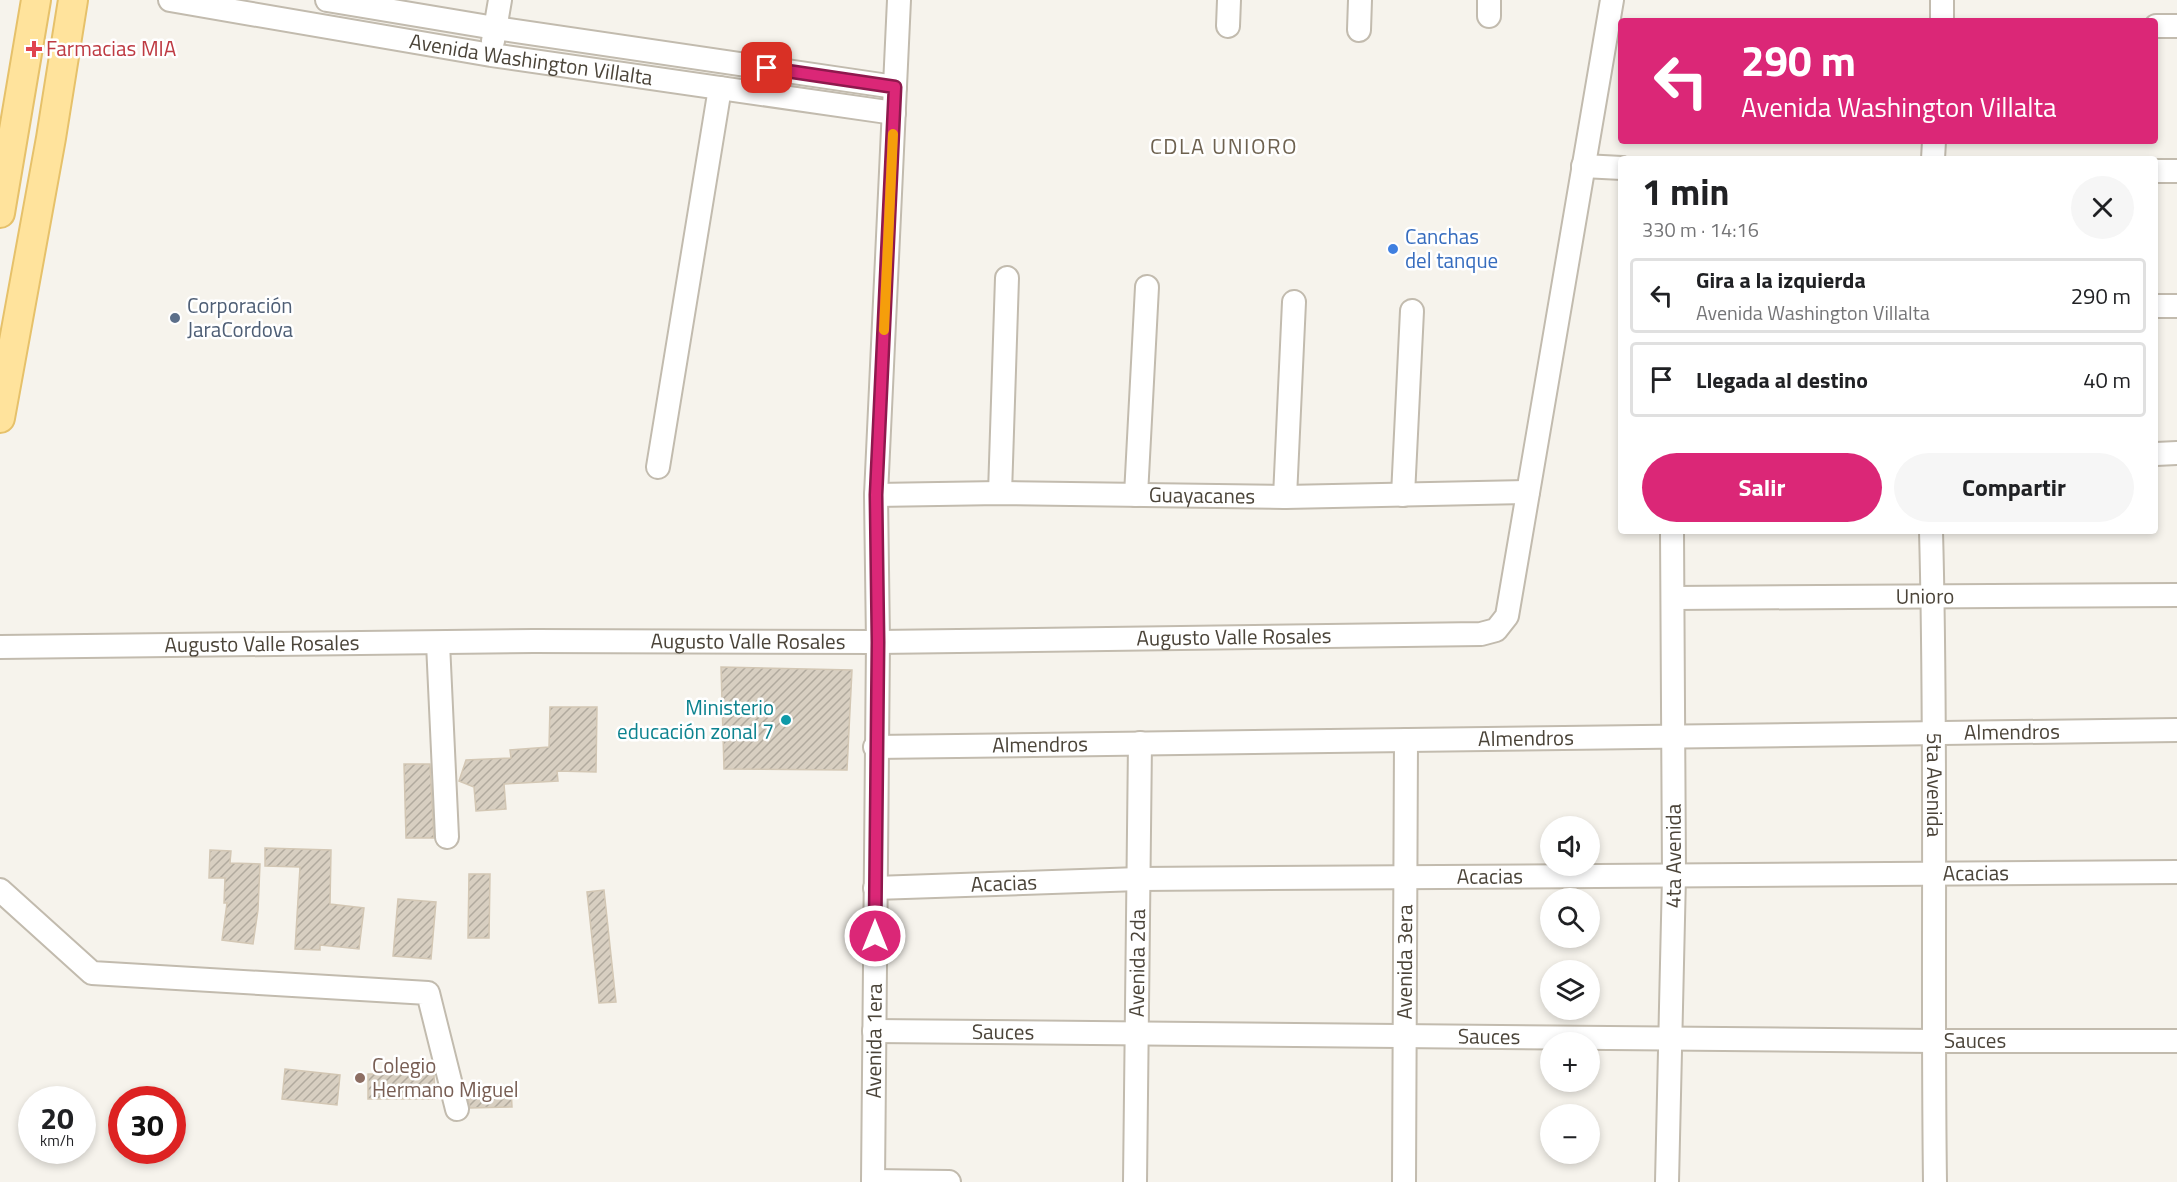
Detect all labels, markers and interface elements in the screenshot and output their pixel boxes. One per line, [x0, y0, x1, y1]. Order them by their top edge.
street label: Avenida Washington Villalta [407, 24, 655, 93]
text: 290 m [1741, 28, 1856, 92]
place label: Farmacias MIA [46, 32, 177, 64]
marker: Farmacias MIA [27, 42, 41, 56]
pin [741, 42, 792, 93]
icon: left [1642, 42, 1720, 120]
icon: arrive [750, 51, 783, 84]
text: Avenida Washington Villalta [1741, 86, 2057, 127]
district label: CDLA UNIORO [1150, 129, 1298, 163]
text: 1 min [1642, 164, 1729, 219]
button: close [2071, 176, 2134, 239]
text: 330 m · 14:16 [1642, 214, 1759, 245]
place label: Canchas del tanque [1405, 220, 1498, 276]
marker: Canchas del tanque [1386, 242, 1400, 256]
text: Gira a la izquierda [1696, 263, 1866, 297]
icon: left [1645, 279, 1678, 312]
text: 290 m [2071, 279, 2131, 313]
place label: Corporación JaraCordova [187, 289, 294, 345]
text: Avenida Washington Villalta [1696, 297, 1930, 328]
marker: Corporación JaraCordova [168, 311, 182, 325]
icon: arrive [1645, 363, 1678, 396]
text: Llegada al destino [1696, 363, 1868, 397]
text: 40 m [2083, 363, 2131, 397]
button: Salir [1642, 453, 1882, 522]
button: Compartir [1894, 453, 2134, 522]
street label: Guayacanes [1149, 478, 1255, 512]
street label: Unioro [1896, 579, 1954, 612]
street label: Augusto Valle Rosales [1136, 619, 1332, 654]
street label: Augusto Valle Rosales [650, 624, 846, 657]
street label: Augusto Valle Rosales [164, 626, 360, 660]
place label: Ministerio educación zonal 7 [617, 691, 774, 747]
marker: Ministerio educación zonal 7 [779, 713, 793, 727]
street label: Almendros [1964, 715, 2060, 748]
street label: Almendros [1478, 721, 1574, 754]
street label: Almendros [992, 727, 1088, 760]
street label: 5ta Avenida [1919, 733, 1951, 838]
street label: 4ta Avenida [1656, 803, 1689, 909]
map controls [1540, 816, 1600, 1164]
button: sound [1540, 816, 1600, 876]
street label: Acacias [1943, 856, 2009, 889]
street label: Acacias [1457, 859, 1523, 892]
street label: Acacias [970, 865, 1037, 900]
button: search [1540, 888, 1600, 948]
position arrow [843, 904, 907, 968]
street label: Avenida 3era [1388, 904, 1420, 1020]
street label: Avenida 2da [1120, 908, 1153, 1017]
button: layers [1540, 960, 1600, 1020]
street label: Avenida 1era [857, 983, 890, 1099]
street label: Sauces [972, 1015, 1034, 1048]
street label: Sauces [1458, 1020, 1520, 1052]
street label: Sauces [1944, 1024, 2006, 1056]
button: + [1540, 1032, 1600, 1092]
place label: Colegio Hermano Miguel [372, 1049, 519, 1105]
marker: Colegio Hermano Miguel [353, 1071, 367, 1085]
speed limit sign: 30 [108, 1086, 186, 1164]
text: 20 [40, 1095, 74, 1141]
button: − [1540, 1104, 1600, 1164]
text: km/h [40, 1129, 74, 1152]

